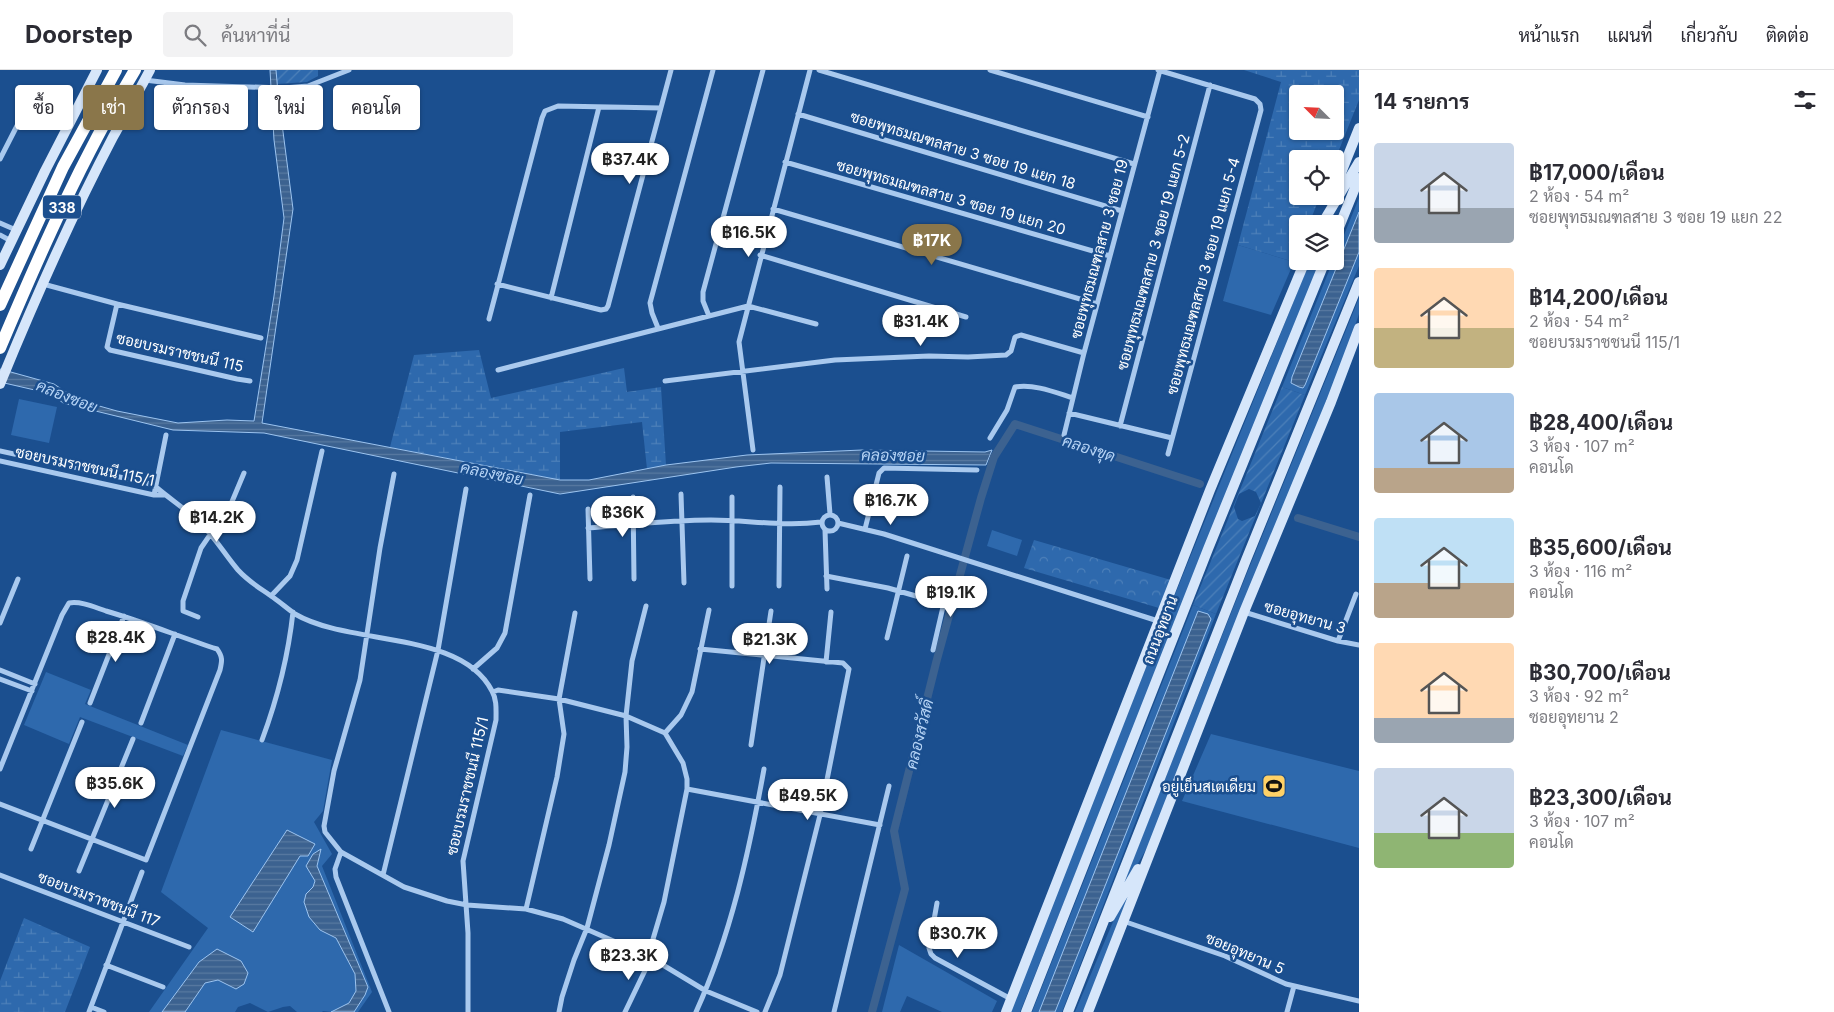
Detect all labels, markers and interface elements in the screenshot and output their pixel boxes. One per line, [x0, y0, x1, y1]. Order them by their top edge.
search box [163, 12, 513, 57]
text: Doorstep [25, 20, 133, 49]
icon: search [181, 21, 209, 49]
text: ค้นหาที่นี่ [221, 24, 290, 47]
text: หน้าแรก [1518, 25, 1580, 46]
text: แผนที่ [1608, 25, 1652, 46]
text: เกี่ยวกับ [1680, 25, 1738, 46]
text: ติดต่อ [1766, 25, 1809, 46]
chip: ซื้อ [15, 85, 73, 130]
chip: เช่า [83, 85, 144, 130]
chip: ตัวกรอง [154, 85, 248, 130]
chip: ใหม่ [258, 85, 323, 130]
chip: คอนโด [333, 85, 420, 130]
north arrow [1289, 85, 1344, 140]
map controls [1289, 85, 1344, 270]
icon: filters [1791, 86, 1819, 114]
text: 14 รายการ [1374, 89, 1469, 114]
street label: ซอยพุทธมณฑลสาย 3 ซอย 19 แยก 18 [847, 107, 1078, 195]
street label: ซอยพุทธมณฑลสาย 3 ซอย 19 แยก 5-2 [1112, 132, 1196, 373]
pin: ฿37.4K [589, 142, 671, 185]
text: ฿37.4K [602, 149, 658, 169]
button: locate [1289, 150, 1344, 205]
street label: ซอยพุทธมณฑลสาย 3 ซอย 19 แยก 20 [834, 155, 1068, 241]
street label: ซอยพุทธมณฑลสาย 3 ซอย 19 แยก 5-4 [1162, 155, 1246, 397]
street label: ซอยพุทธมณฑลสาย 3 ซอย 19 [1066, 157, 1134, 341]
text: ฿17,000/เดือน [1529, 160, 1665, 185]
icon: home [1414, 163, 1474, 223]
text: 2 ห้อง · 54 m² [1529, 186, 1629, 206]
road number: 338 [43, 195, 81, 218]
text: ซอยพุทธมณฑลสาย 3 ซอย 19 แยก 22 [1529, 207, 1782, 227]
button: layers [1289, 215, 1344, 270]
pin: ฿16.5K [708, 216, 790, 258]
text: ฿16.5K [722, 222, 776, 242]
pin: ฿17K [902, 224, 962, 266]
text: ฿17K [913, 230, 951, 250]
text: ฿14,200/เดือน [1529, 285, 1668, 310]
icon: home [1414, 288, 1474, 348]
pin: ฿31.4K [880, 304, 962, 347]
text: ฿31.4K [893, 311, 949, 331]
text: 2 ห้อง · 54 m² [1529, 311, 1629, 331]
street label: ซอยบรมราชชนนี 115 [114, 328, 246, 376]
text: ซอยบรมราชชนนี 115/1 [1529, 332, 1680, 352]
water label: คลองซอย [34, 375, 100, 417]
text: ฿28,400/เดือน [1529, 410, 1673, 435]
icon: home [1414, 413, 1474, 473]
water label: คลองขุด [1059, 430, 1118, 468]
text: 3 ห้อง · 107 m² [1529, 436, 1635, 456]
street label: ซอยบรมราชชนนี 115/1 [14, 442, 156, 490]
water label: คลองซอย [861, 444, 925, 466]
water label: คลองซอย [459, 457, 525, 489]
text: คอนโด [1529, 457, 1574, 477]
pin: ฿16.7K [850, 484, 932, 526]
text: ฿16.7K [864, 490, 918, 510]
pin: ฿36K [593, 496, 653, 538]
pin: ฿14.2K [176, 500, 258, 543]
text: ฿36K [602, 502, 644, 522]
text: ฿14.2K [190, 507, 244, 527]
text: ฿35,600/เดือน [1529, 535, 1672, 560]
icon: home [1414, 538, 1474, 598]
text: 3 ห้อง · 116 m² [1529, 561, 1632, 581]
pin: ฿19.1K [910, 576, 992, 618]
text: ฿19.1K [926, 582, 976, 602]
text: คอนโด [1529, 582, 1574, 602]
street label: ถนนอุทยาน [1138, 593, 1184, 668]
street label: ซอยอุทยาน 3 [1261, 596, 1348, 640]
pin: ฿28.4K [75, 620, 157, 663]
pin: ฿21.3K [729, 622, 811, 665]
text: ฿28.4K [87, 627, 145, 647]
text: ฿21.3K [743, 629, 797, 649]
text: ฿30,700/เดือน [1529, 660, 1671, 685]
icon: home [1414, 663, 1474, 723]
text: 3 ห้อง · 92 m² [1529, 686, 1629, 706]
water label: คลองสวัสดิ์ [896, 693, 938, 771]
text: ซอยอุทยาน 2 [1529, 707, 1619, 727]
street label: ซอยบรมราชชนนี 115/1 [442, 715, 492, 857]
pin: ฿35.6K [74, 766, 156, 809]
text: ฿35.6K [86, 773, 144, 793]
sports icon: อยู่เย็นสเตเดียม [1261, 773, 1287, 799]
place label: อยู่เย็นสเตเดียม [1162, 776, 1256, 797]
pin: ฿49.5K [767, 778, 849, 821]
text: ฿49.5K [779, 785, 837, 805]
text: ฿23,300/เดือน [1529, 785, 1672, 810]
icon: home [1414, 788, 1474, 848]
text: 3 ห้อง · 107 m² [1529, 811, 1635, 831]
text: คอนโด [1529, 832, 1574, 852]
street label: ซอยบรมราชชนนี 117 [35, 867, 163, 931]
pin: ฿30.7K [917, 916, 999, 959]
text: ฿30.7K [930, 923, 986, 943]
street label: ซอยอุทยาน 5 [1202, 928, 1287, 980]
pin: ฿23.3K [588, 938, 670, 981]
text: ฿23.3K [600, 945, 658, 965]

